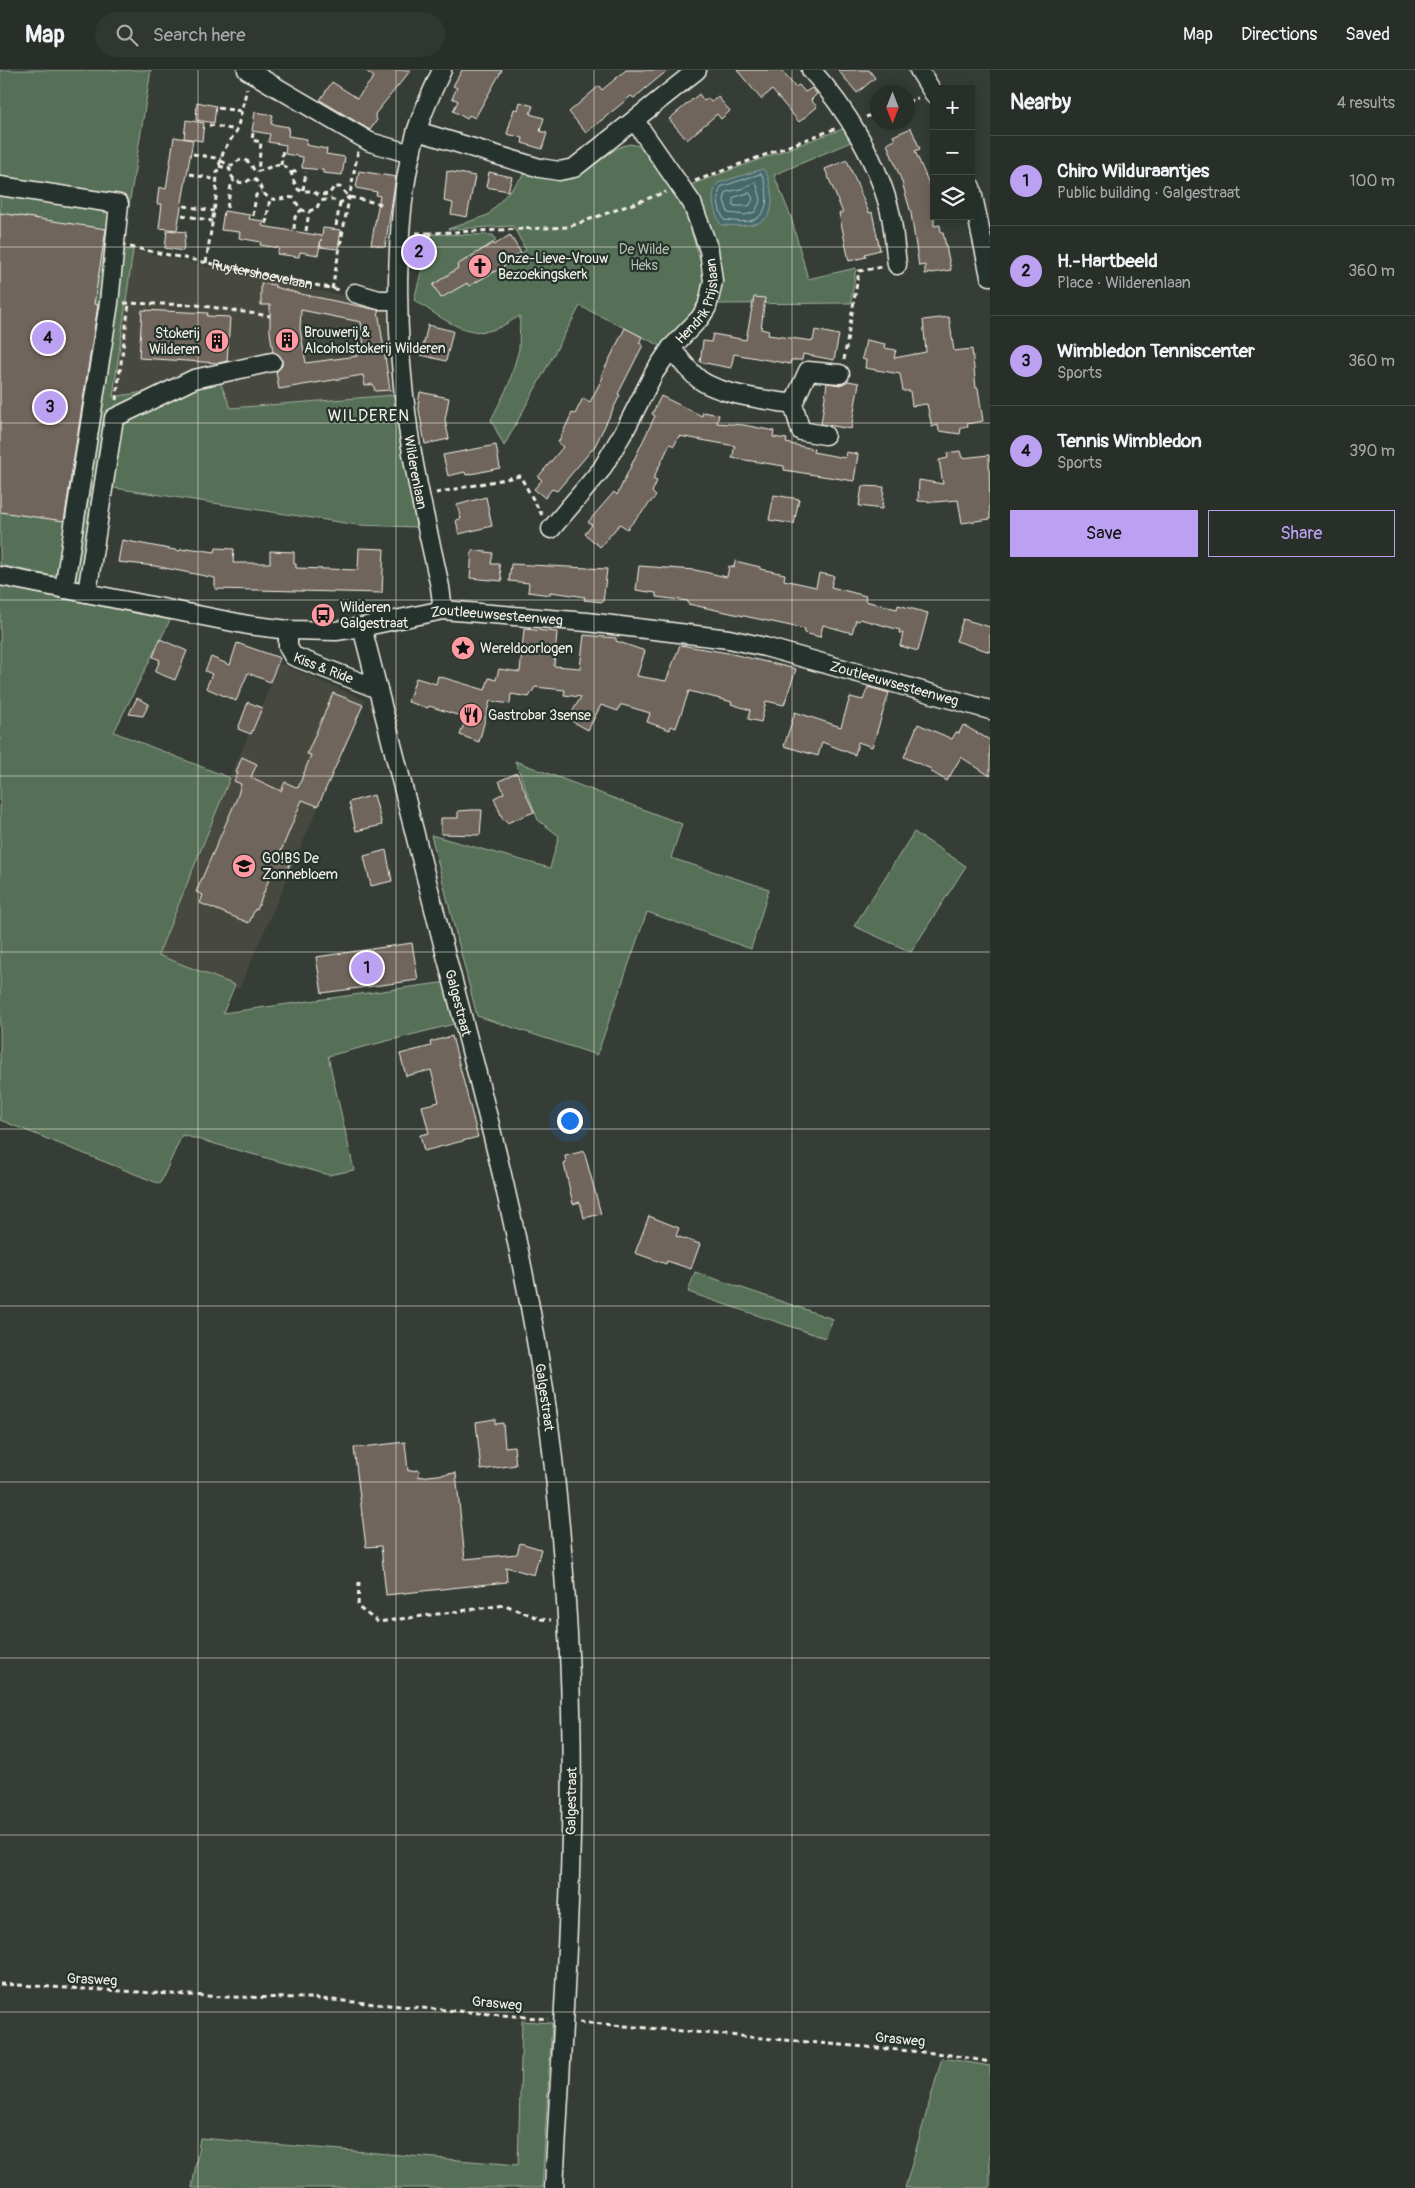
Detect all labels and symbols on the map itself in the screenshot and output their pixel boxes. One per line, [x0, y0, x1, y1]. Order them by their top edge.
north arrow [870, 85, 915, 130]
pin: 2 [403, 233, 435, 271]
park label: De Wilde Heks [619, 241, 669, 274]
place label: Onze-Lieve-Vrouw Bezoekingskerk [498, 250, 609, 283]
church icon: Onze-Lieve-Vrouw Bezoekingskerk [467, 253, 493, 279]
street label: Ruytershoevelaan [210, 256, 314, 293]
street label: Hendrik Prijslaan [672, 257, 722, 347]
pin: 4 [32, 319, 64, 357]
place label: Brouwerij & Alcoholstokerij Wilderen [304, 324, 446, 357]
place label: Stokerij Wilderen [149, 325, 200, 358]
building icon: Brouwerij & Alcoholstokerij Wilderen [274, 327, 300, 353]
building icon: Stokerij Wilderen [204, 328, 230, 354]
pin: 3 [34, 388, 66, 426]
district label: WILDEREN [328, 406, 410, 426]
street label: Wilderenlaan [400, 434, 431, 511]
place label: Wilderen Galgestraat [340, 599, 409, 632]
bus stop icon: Wilderen Galgestraat [310, 602, 336, 628]
street label: Zoutleeuwsesteenweg [429, 602, 563, 629]
place icon: Wereldoorlogen [450, 635, 476, 661]
place label: Wereldoorlogen [480, 640, 573, 657]
street label: Kiss & Ride [291, 649, 356, 688]
street label: Zoutleeuwsesteenweg [828, 658, 961, 710]
restaurant icon: Gastrobar 3sense [458, 702, 484, 728]
place label: Gastrobar 3sense [488, 707, 591, 724]
place label: GO!BS De Zonnebloem [262, 850, 338, 883]
school or university icon: GO!BS De Zonnebloem [231, 853, 257, 879]
pin: 1 [351, 949, 383, 987]
street label: Galgestraat [441, 968, 475, 1038]
your location [557, 1108, 583, 1134]
street label: Galgestraat [531, 1362, 558, 1433]
street label: Galgestraat [562, 1766, 581, 1835]
street label: Grasweg [66, 1970, 118, 1989]
street label: Grasweg [471, 1993, 523, 2014]
street label: Grasweg [874, 2029, 926, 2050]

